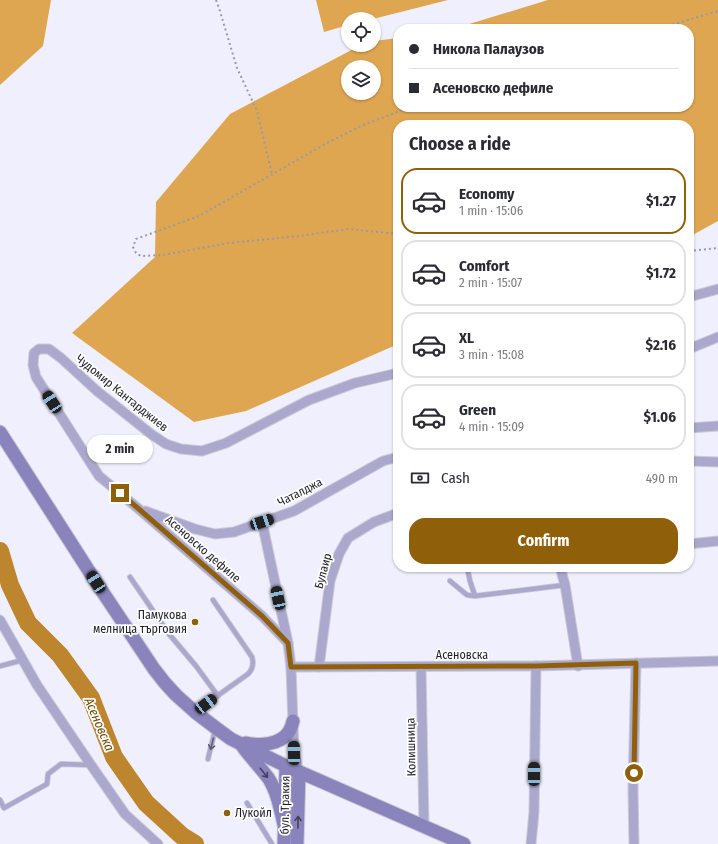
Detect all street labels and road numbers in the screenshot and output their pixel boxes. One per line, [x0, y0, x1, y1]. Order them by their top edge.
street label: Чудомир Кантарджиев [73, 352, 171, 434]
street label: Чаталджа [275, 475, 325, 509]
street label: Асеновско дефиле [163, 513, 243, 585]
street label: Булаир [312, 552, 334, 590]
street label: Асеновска [436, 648, 488, 662]
street label: Колишница [403, 717, 419, 776]
street label: бул. Тракия [277, 776, 293, 834]

